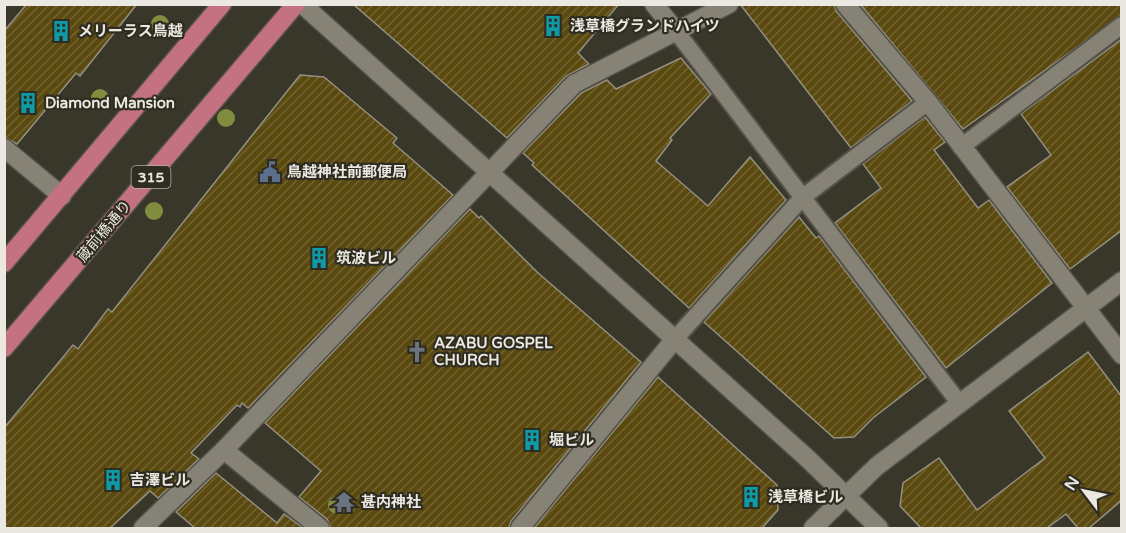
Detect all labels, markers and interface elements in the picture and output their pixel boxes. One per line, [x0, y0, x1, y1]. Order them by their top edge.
building icon: 浅草橋グランドハイツ [541, 14, 565, 38]
place label: 浅草橋グランドハイツ [570, 17, 720, 35]
building icon: メリーラス鳥越 [49, 19, 73, 43]
place label: メリーラス鳥越 [78, 22, 183, 40]
building icon: Diamond Mansion [16, 91, 40, 115]
place label: Diamond Mansion [45, 94, 175, 112]
public building icon: 鳥越神社前郵便局 [258, 160, 282, 184]
place label: 鳥越神社前郵便局 [287, 163, 407, 181]
road number: 315 [132, 166, 170, 188]
street label: 蔵前橋通り [73, 196, 135, 266]
building icon: 筑波ビル [307, 246, 331, 270]
place label: 筑波ビル [336, 249, 396, 267]
place label: AZABU GOSPEL CHURCH [434, 334, 553, 369]
church icon: AZABU GOSPEL CHURCH [405, 340, 429, 364]
building icon: 堀ビル [520, 428, 544, 452]
place label: 堀ビル [549, 431, 594, 449]
north arrow [1054, 461, 1114, 521]
building icon: 吉澤ビル [101, 468, 125, 492]
place label: 吉澤ビル [130, 471, 190, 489]
text: N [1060, 473, 1084, 494]
building icon: 浅草橋ビル [739, 485, 763, 509]
place label: 浅草橋ビル [768, 488, 843, 506]
temple icon: 甚内神社 [332, 490, 356, 514]
place label: 甚内神社 [361, 493, 421, 511]

